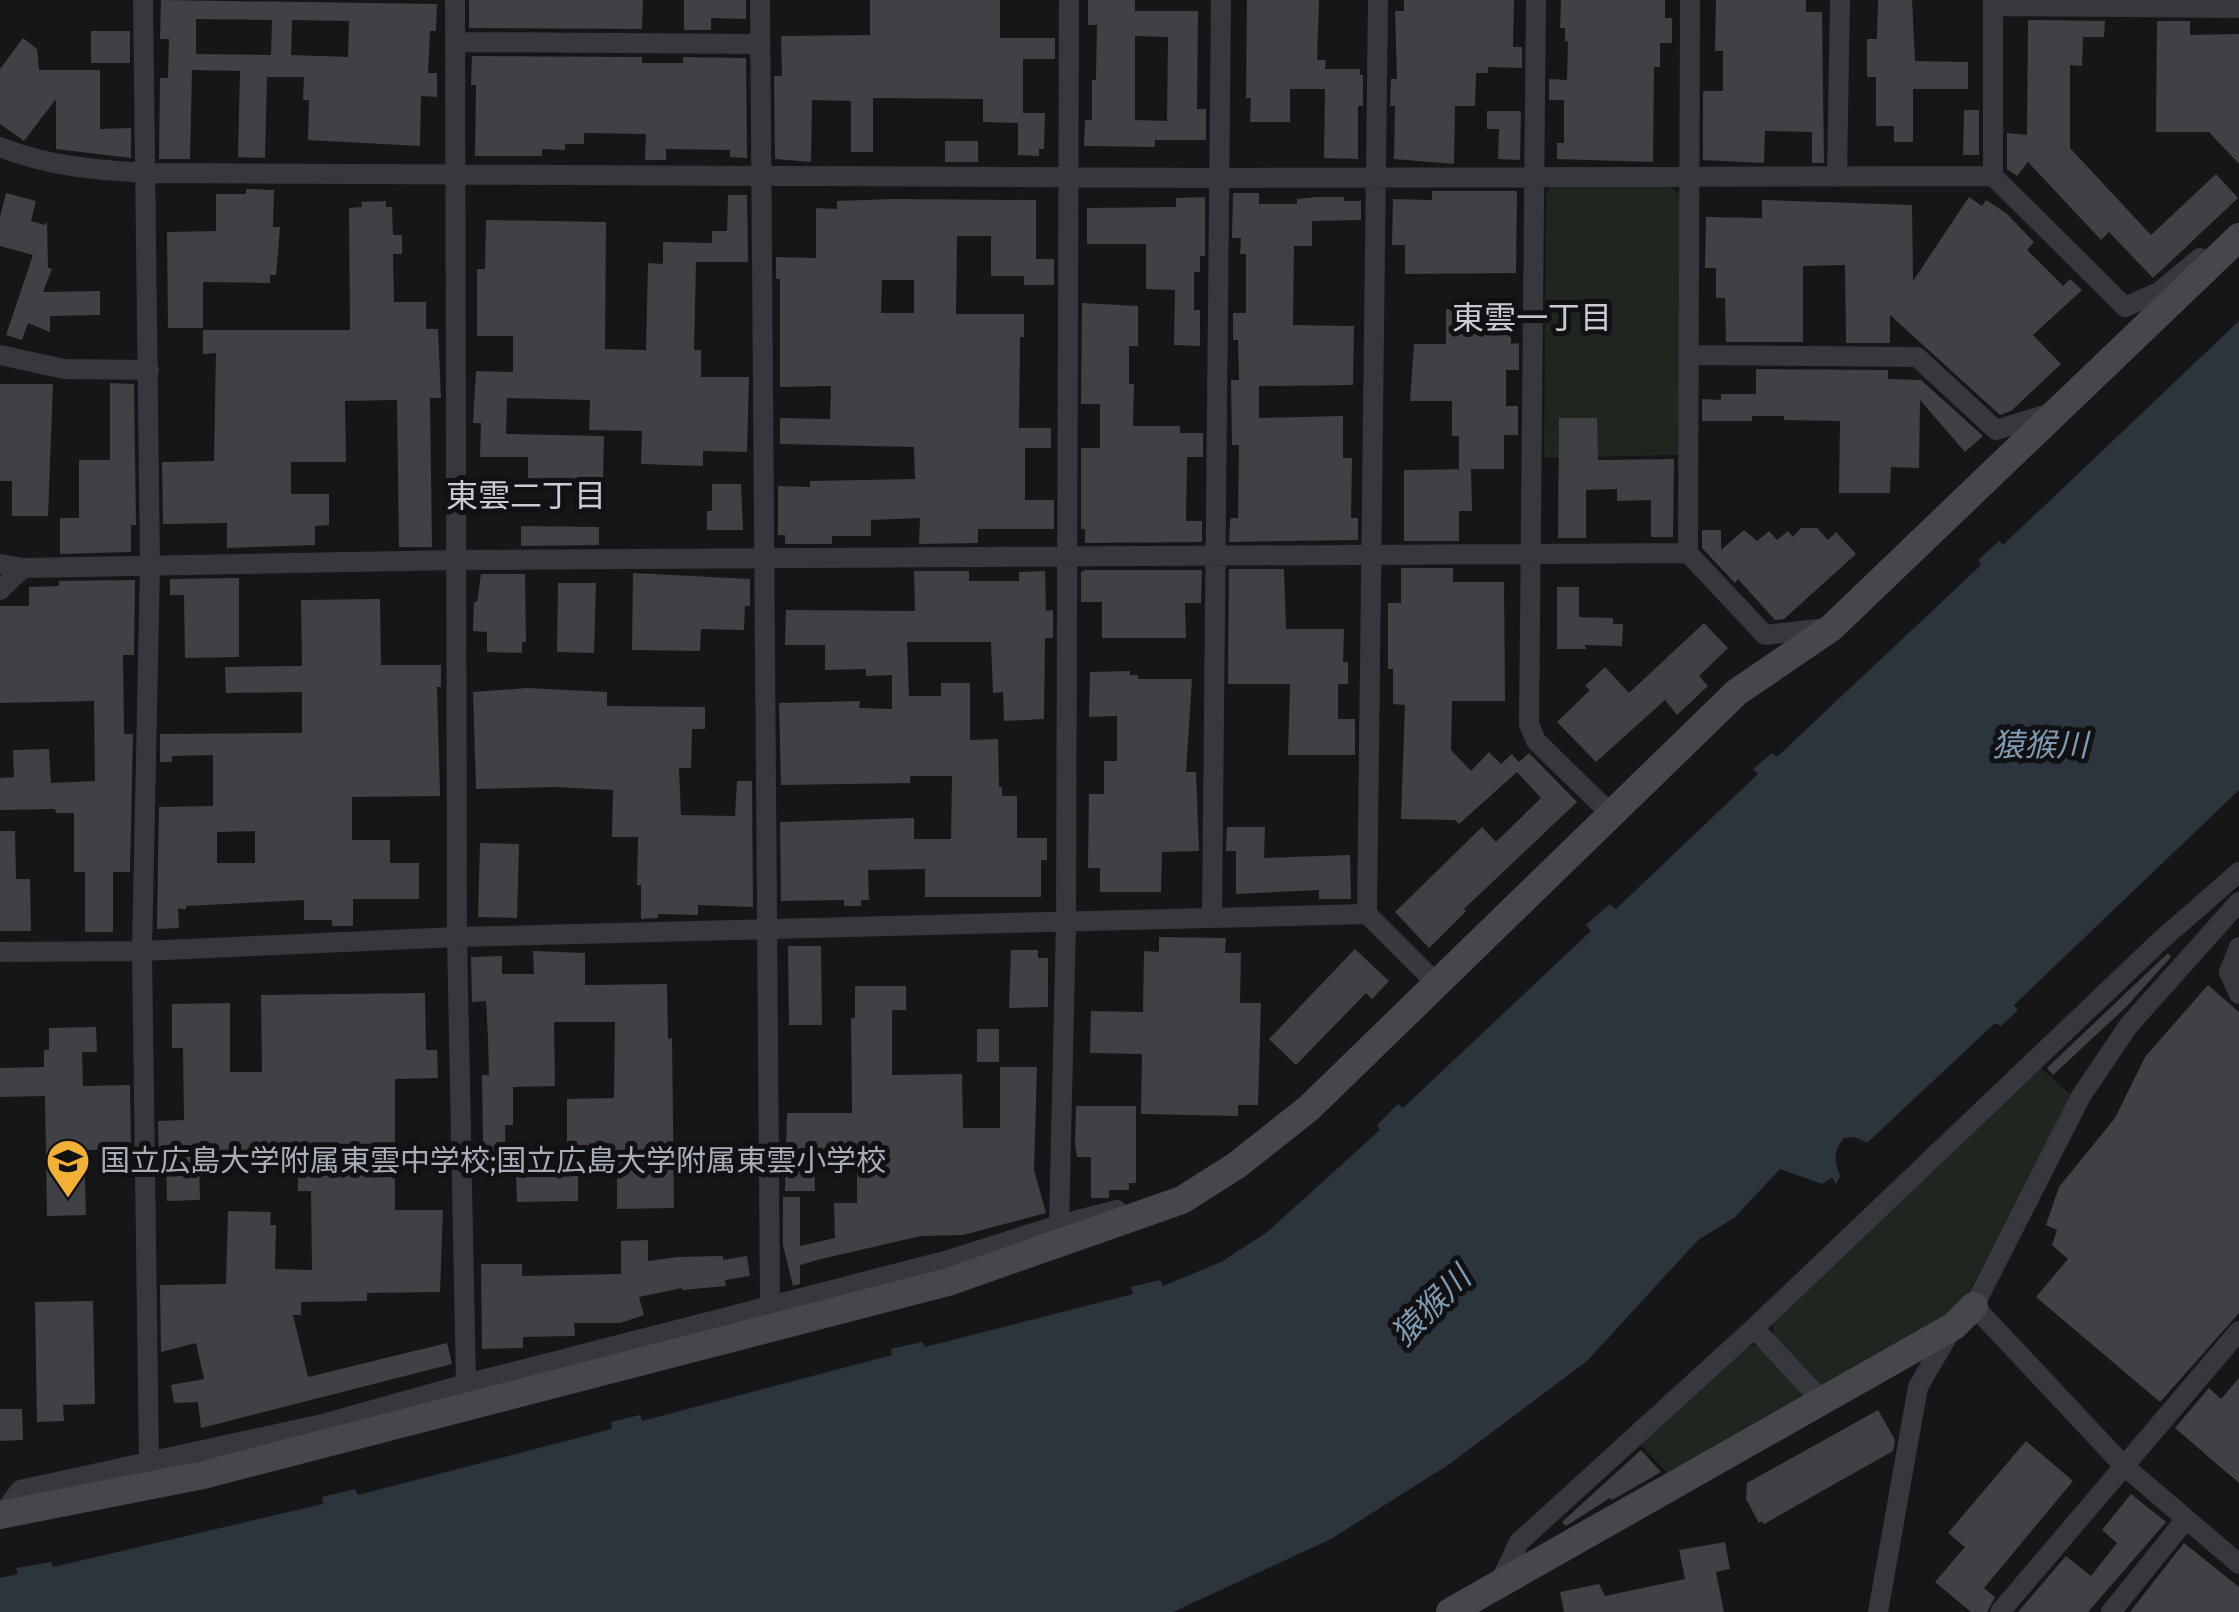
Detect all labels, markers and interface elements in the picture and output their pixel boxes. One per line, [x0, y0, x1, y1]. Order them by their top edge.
district label: 東雲一丁目 [1452, 299, 1612, 337]
district label: 東雲二丁目 [446, 477, 606, 515]
water label: 猿猴川 [1992, 726, 2091, 764]
school or university icon: 国立広島大学附属東雲中学校;国立広島大学附属東雲小学校 [45, 1138, 91, 1199]
place label: 国立広島大学附属東雲中学校;国立広島大学附属東雲小学校 [100, 1143, 886, 1179]
water label: 猿猴川 [1384, 1257, 1480, 1353]

